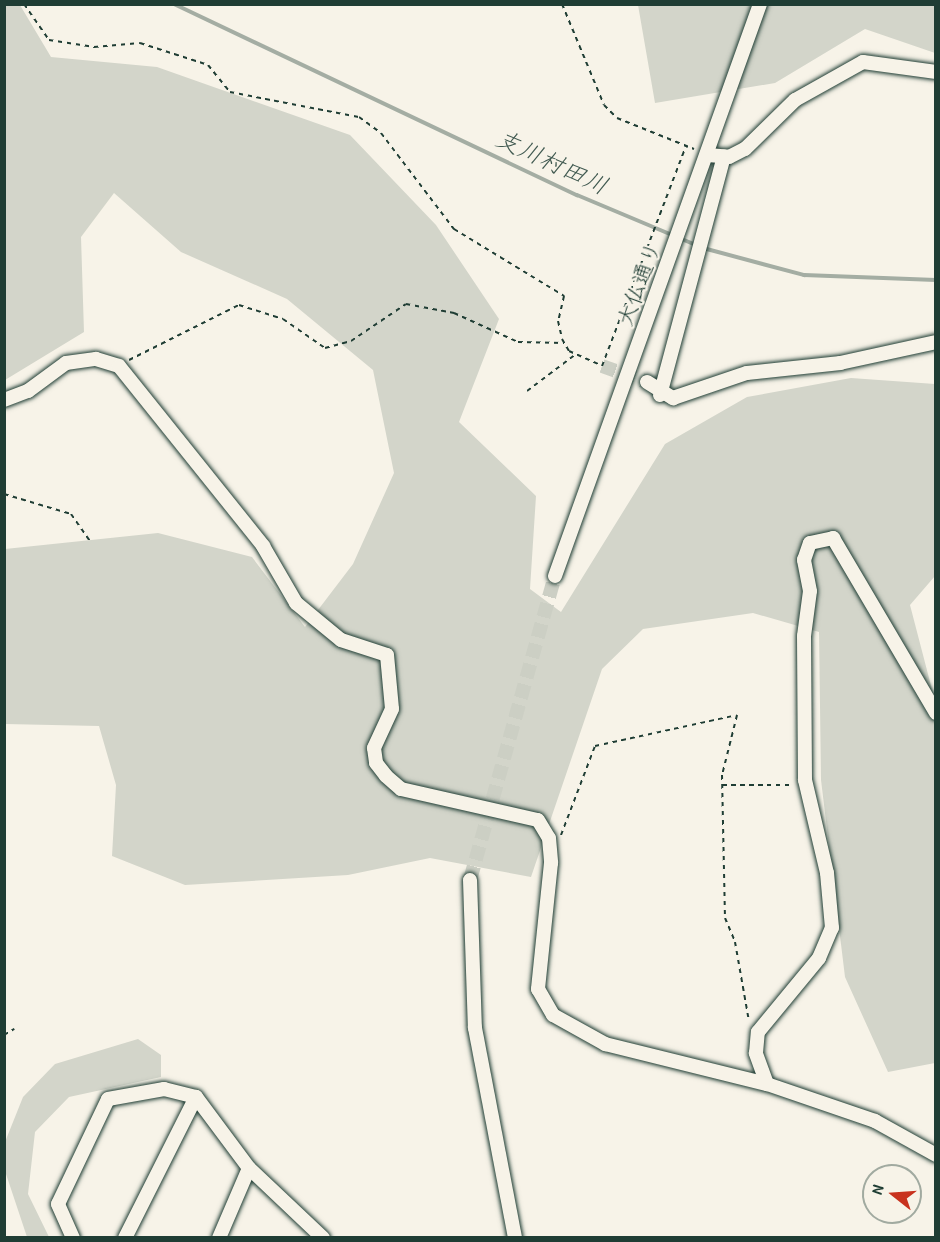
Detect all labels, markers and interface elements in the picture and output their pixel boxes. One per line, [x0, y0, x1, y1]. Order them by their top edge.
water label: 支川村田川 [492, 124, 612, 200]
street label: 大仏通り [612, 238, 666, 330]
north arrow [862, 1164, 922, 1224]
text: N [865, 1182, 888, 1197]

